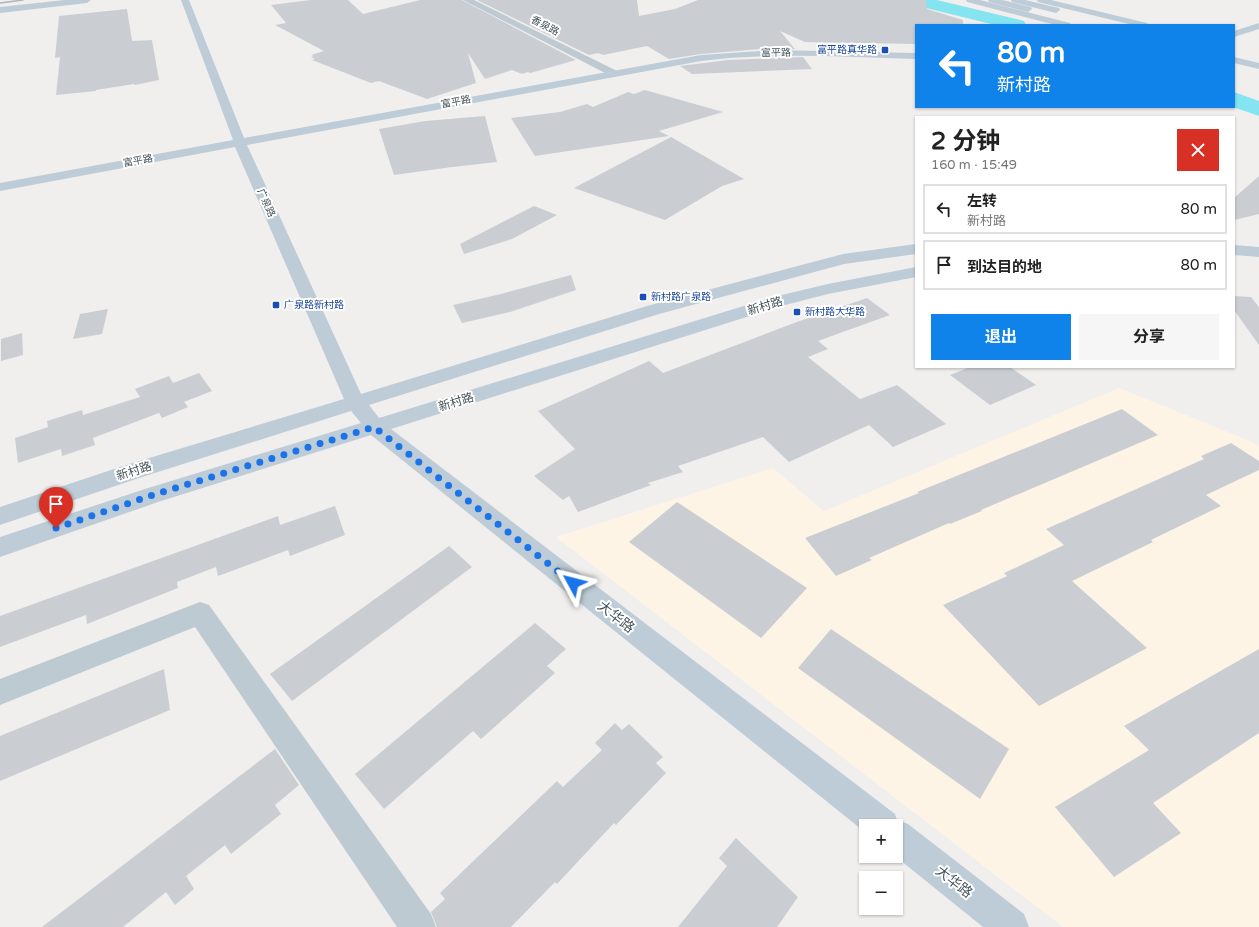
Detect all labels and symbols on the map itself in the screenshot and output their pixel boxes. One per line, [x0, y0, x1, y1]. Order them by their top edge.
street label: 香泉路 [529, 14, 561, 38]
place label: 富平路真华路 [817, 44, 877, 56]
marker: 富平路真华路 [880, 45, 890, 55]
street label: 富平路 [761, 47, 791, 59]
street label: 富平路 [440, 93, 472, 111]
street label: 富平路 [122, 152, 154, 170]
street label: 广泉路 [254, 187, 278, 219]
place label: 新村路广泉路 [651, 291, 711, 303]
marker: 新村路广泉路 [638, 292, 648, 302]
street label: 新村路 [746, 294, 784, 318]
place label: 广泉路新村路 [284, 299, 344, 311]
marker: 广泉路新村路 [271, 300, 281, 310]
place label: 新村路大华路 [805, 306, 865, 318]
marker: 新村路大华路 [792, 307, 802, 317]
street label: 新村路 [437, 390, 475, 414]
street label: 新村路 [115, 459, 153, 483]
pin [39, 487, 73, 528]
position arrow [552, 562, 594, 604]
street label: 大华路 [594, 597, 638, 637]
street label: 大华路 [932, 862, 976, 902]

